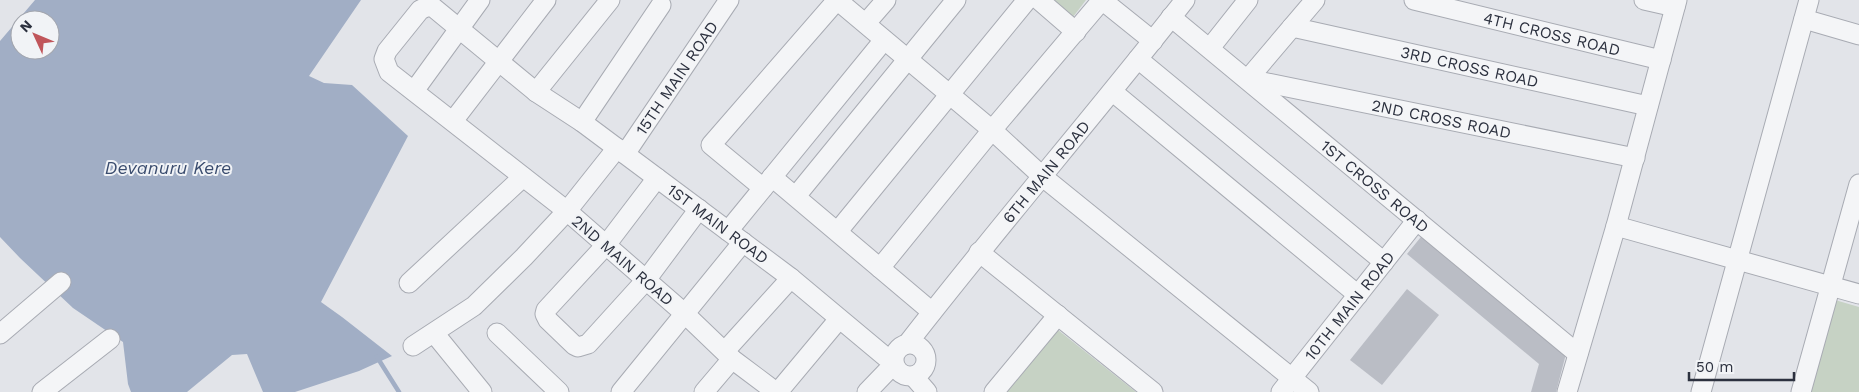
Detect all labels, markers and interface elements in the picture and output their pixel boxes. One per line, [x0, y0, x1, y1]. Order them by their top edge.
street label: 4TH CROSS ROAD [1482, 8, 1622, 60]
north arrow [10, 10, 60, 60]
text: N [16, 17, 35, 35]
street label: 15TH MAIN ROAD [632, 18, 722, 138]
street label: 3RD CROSS ROAD [1399, 42, 1540, 91]
street label: 2ND CROSS ROAD [1370, 95, 1513, 142]
street label: 6TH MAIN ROAD [999, 117, 1094, 227]
street label: 1ST CROSS ROAD [1317, 136, 1433, 237]
water label: Devanuru Kere [105, 157, 231, 178]
street label: 1ST MAIN ROAD [664, 180, 772, 268]
street label: 2ND MAIN ROAD [568, 211, 677, 310]
street label: 10TH MAIN ROAD [1301, 248, 1398, 364]
scale bar [1689, 350, 1794, 382]
text: 50 m [1696, 358, 1733, 376]

